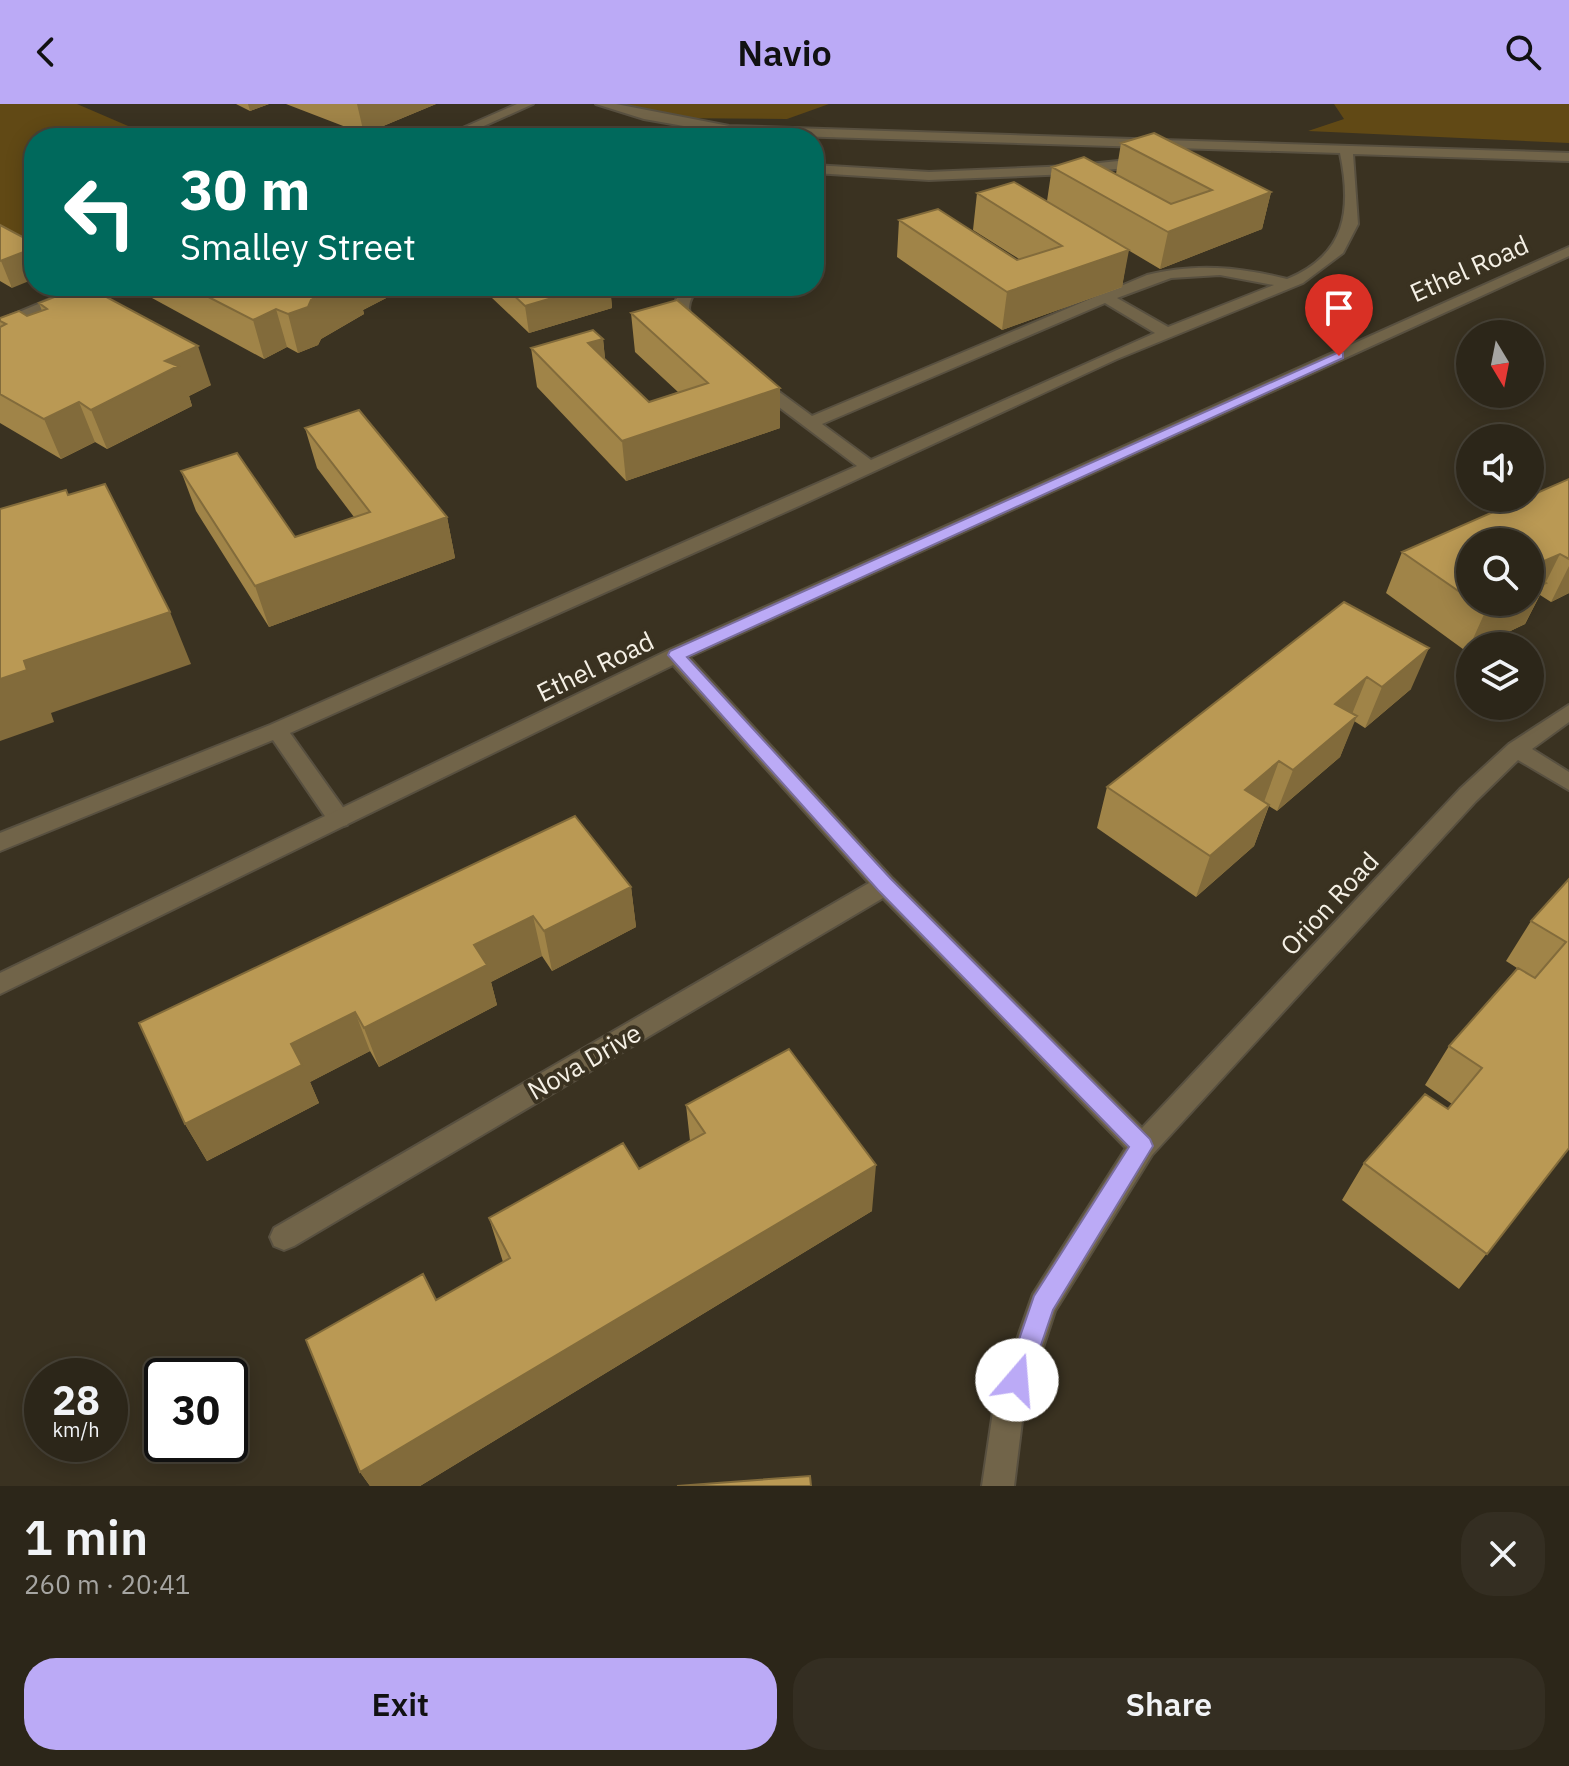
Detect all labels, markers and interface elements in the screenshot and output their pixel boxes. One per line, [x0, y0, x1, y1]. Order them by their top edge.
text: Navio [737, 29, 832, 76]
icon: back [24, 30, 68, 74]
icon: search [1501, 30, 1545, 74]
text: 30 m [180, 153, 310, 225]
icon: left [48, 160, 152, 264]
text: Smalley Street [180, 223, 416, 270]
street label: Ethel Road [1404, 227, 1534, 309]
pin [1305, 274, 1373, 356]
icon: arrive [1317, 286, 1361, 330]
north arrow [1456, 320, 1544, 408]
map controls [1456, 320, 1544, 720]
button: sound [1456, 424, 1544, 512]
button: search [1456, 528, 1544, 616]
street label: Ethel Road [531, 623, 659, 709]
button: layers [1456, 632, 1544, 720]
street label: Orion Road [1272, 844, 1386, 962]
street label: Nova Drive [521, 1015, 647, 1107]
position arrow [975, 1338, 1059, 1422]
speed limit sign: 30 [144, 1358, 248, 1462]
text: 28 [52, 1374, 100, 1426]
text: km/h [52, 1416, 100, 1443]
text: 1 min [24, 1506, 148, 1568]
button: close [1461, 1512, 1545, 1596]
text: 260 m · 20:41 [24, 1567, 190, 1601]
button: Exit [24, 1658, 777, 1750]
button: Share [793, 1658, 1545, 1750]

